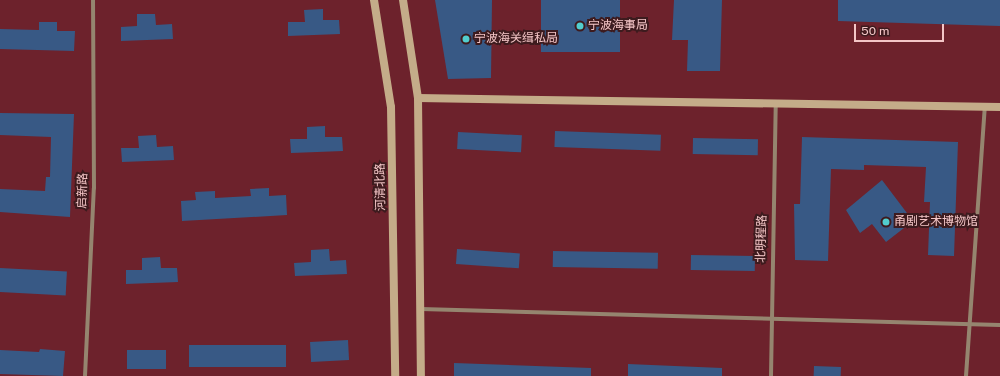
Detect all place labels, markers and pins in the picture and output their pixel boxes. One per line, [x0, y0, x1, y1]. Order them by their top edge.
place label: 宁波海事局 [588, 19, 648, 33]
marker: 宁波海事局 [575, 21, 585, 31]
place label: 宁波海关缉私局 [474, 32, 558, 46]
marker: 宁波海关缉私局 [461, 34, 471, 44]
place label: 甬剧艺术博物馆 [894, 215, 978, 229]
marker: 甬剧艺术博物馆 [881, 217, 891, 227]

